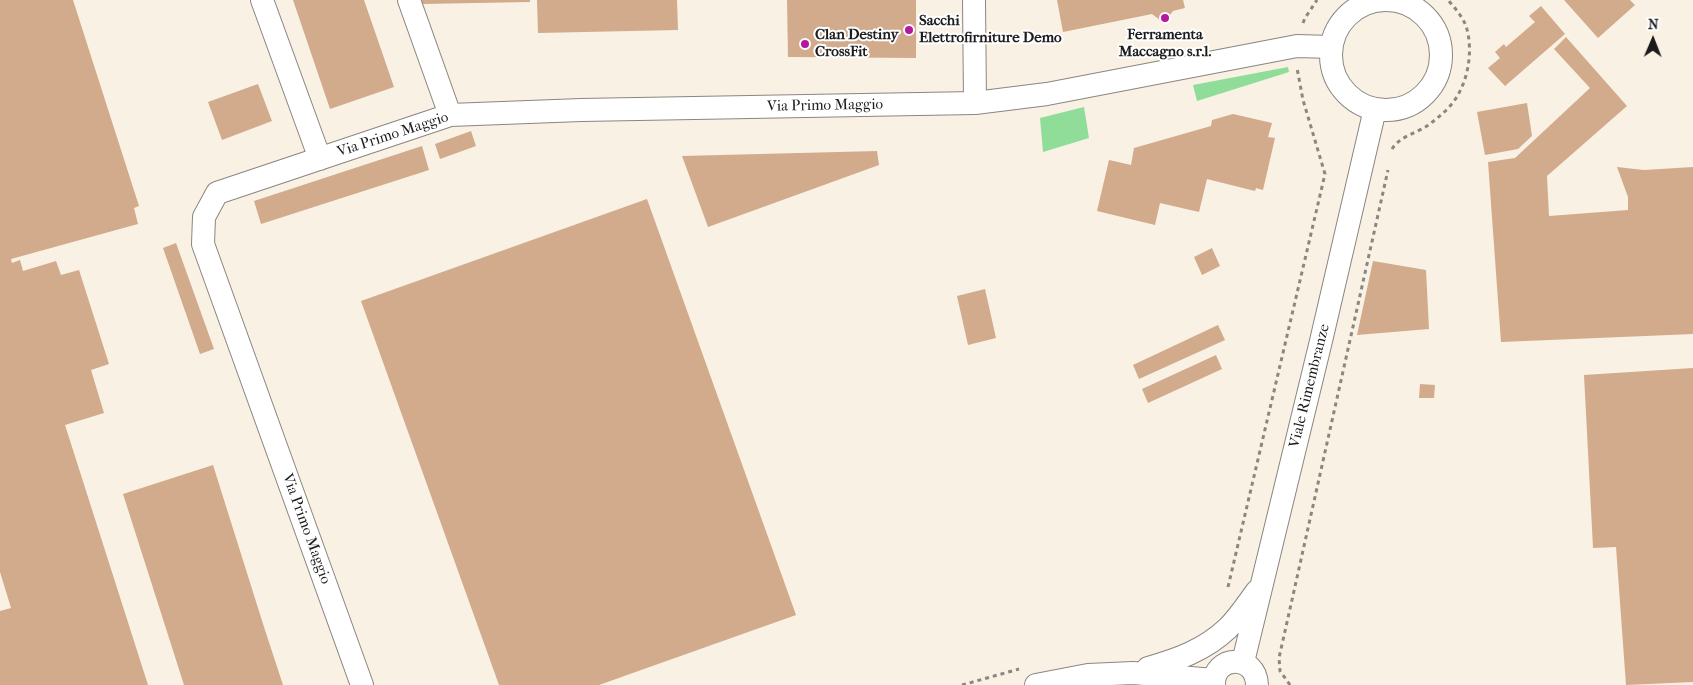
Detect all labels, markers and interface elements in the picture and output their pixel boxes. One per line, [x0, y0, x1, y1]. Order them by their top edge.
place label: Sacchi Elettrofirniture Demo [919, 12, 1062, 47]
marker: Ferramenta Maccagno s.r.l. [1159, 12, 1171, 24]
north arrow [1628, 15, 1678, 65]
text: N [1648, 16, 1659, 33]
marker: Sacchi Elettrofirniture Demo [903, 24, 915, 36]
place label: Clan Destiny CrossFit [815, 26, 899, 61]
place label: Ferramenta Maccagno s.r.l. [1119, 26, 1211, 61]
marker: Clan Destiny CrossFit [799, 38, 811, 50]
street label: Via Primo Maggio [767, 96, 883, 116]
street label: Via Primo Maggio [335, 109, 451, 161]
street label: Viale Rimembranze [1286, 322, 1334, 450]
street label: Via Primo Maggio [278, 471, 334, 587]

